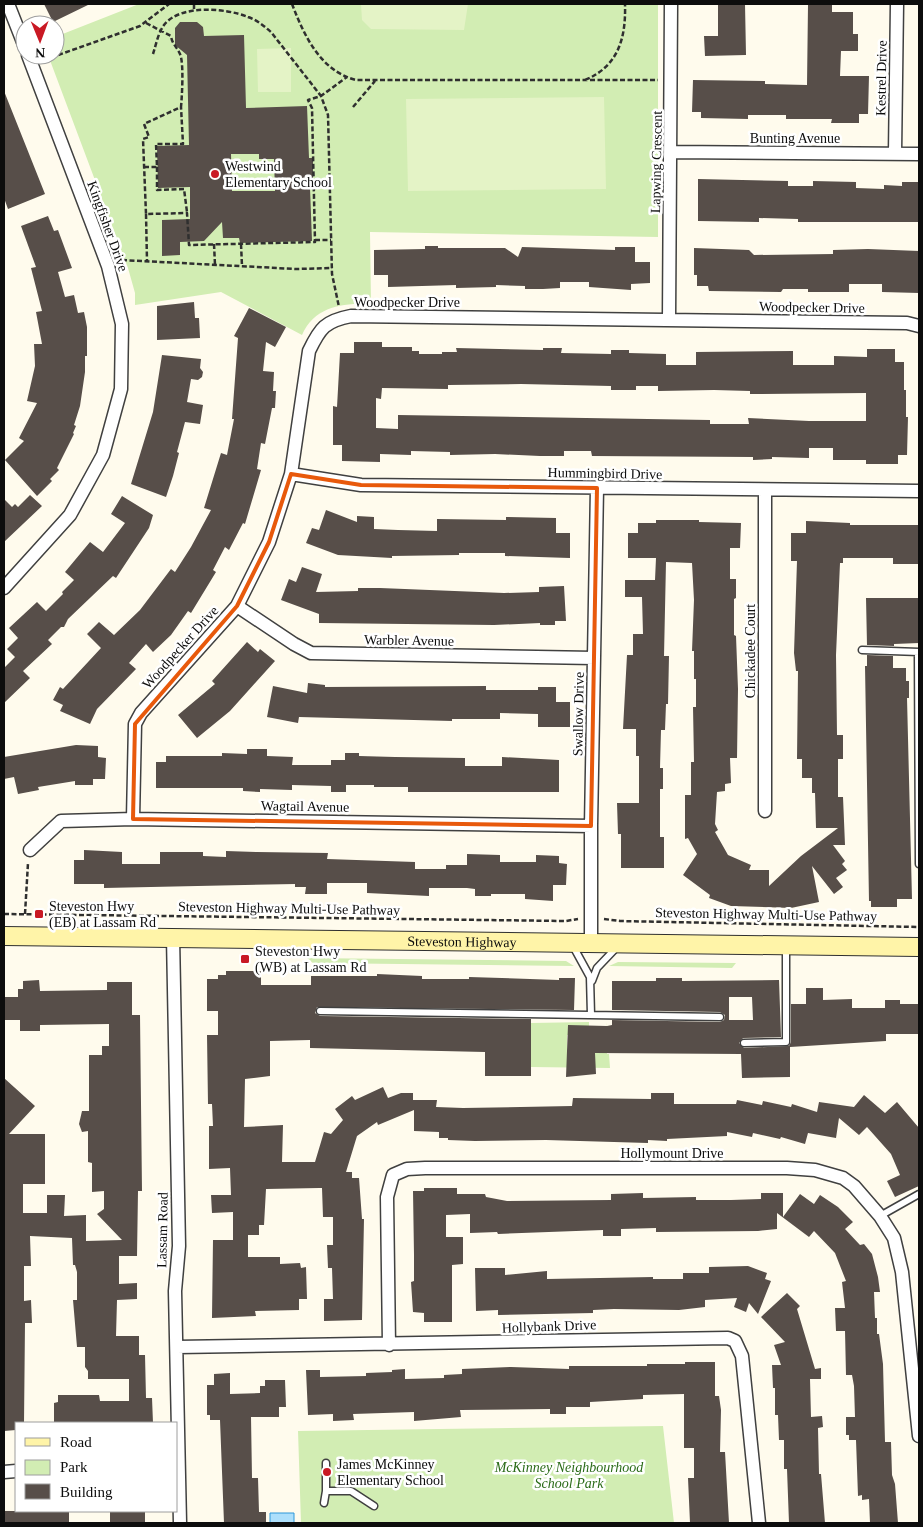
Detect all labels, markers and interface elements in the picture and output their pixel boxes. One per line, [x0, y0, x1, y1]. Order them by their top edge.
north arrow [15, 15, 65, 65]
street label: Kestrel Drive [873, 40, 890, 116]
text: N [35, 45, 45, 60]
street label: Lapwing Crescent [648, 111, 665, 213]
street label: Bunting Avenue [750, 131, 840, 146]
place label: Westwind Elementary School [225, 159, 332, 190]
marker: Westwind Elementary School [209, 168, 221, 180]
street label: Kingfisher Drive [84, 179, 131, 273]
street label: Woodpecker Drive [354, 295, 460, 310]
street label: Woodpecker Drive [759, 299, 865, 316]
street label: Hummingbird Drive [548, 465, 662, 482]
street label: Woodpecker Drive [139, 603, 221, 692]
street label: Chickadee Court [743, 604, 758, 698]
street label: Warbler Avenue [364, 632, 454, 649]
street label: Swallow Drive [570, 672, 587, 756]
street label: Wagtail Avenue [261, 798, 349, 815]
place label: Steveston Hwy (EB) at Lassam Rd [49, 899, 156, 931]
street label: Steveston Highway Multi-Use Pathway [178, 899, 400, 918]
street label: Steveston Highway Multi-Use Pathway [655, 905, 877, 924]
marker: Steveston Hwy (EB) at Lassam Rd [33, 908, 45, 920]
street label: Steveston Highway [407, 934, 517, 950]
place label: Steveston Hwy (WB) at Lassam Rd [255, 944, 367, 976]
marker: Steveston Hwy (WB) at Lassam Rd [239, 953, 251, 965]
street label: Hollymount Drive [620, 1146, 724, 1161]
street label: Lassam Road [154, 1192, 171, 1268]
street label: Hollybank Drive [502, 1317, 596, 1336]
legend [15, 1422, 178, 1512]
text: Road [60, 1434, 92, 1450]
place label: James McKinney Elementary School [337, 1457, 444, 1488]
text: Park [60, 1459, 88, 1475]
park label: McKinney Neighbourhood School Park [494, 1460, 644, 1491]
marker: James McKinney Elementary School [321, 1466, 333, 1478]
text: Building [60, 1484, 113, 1500]

